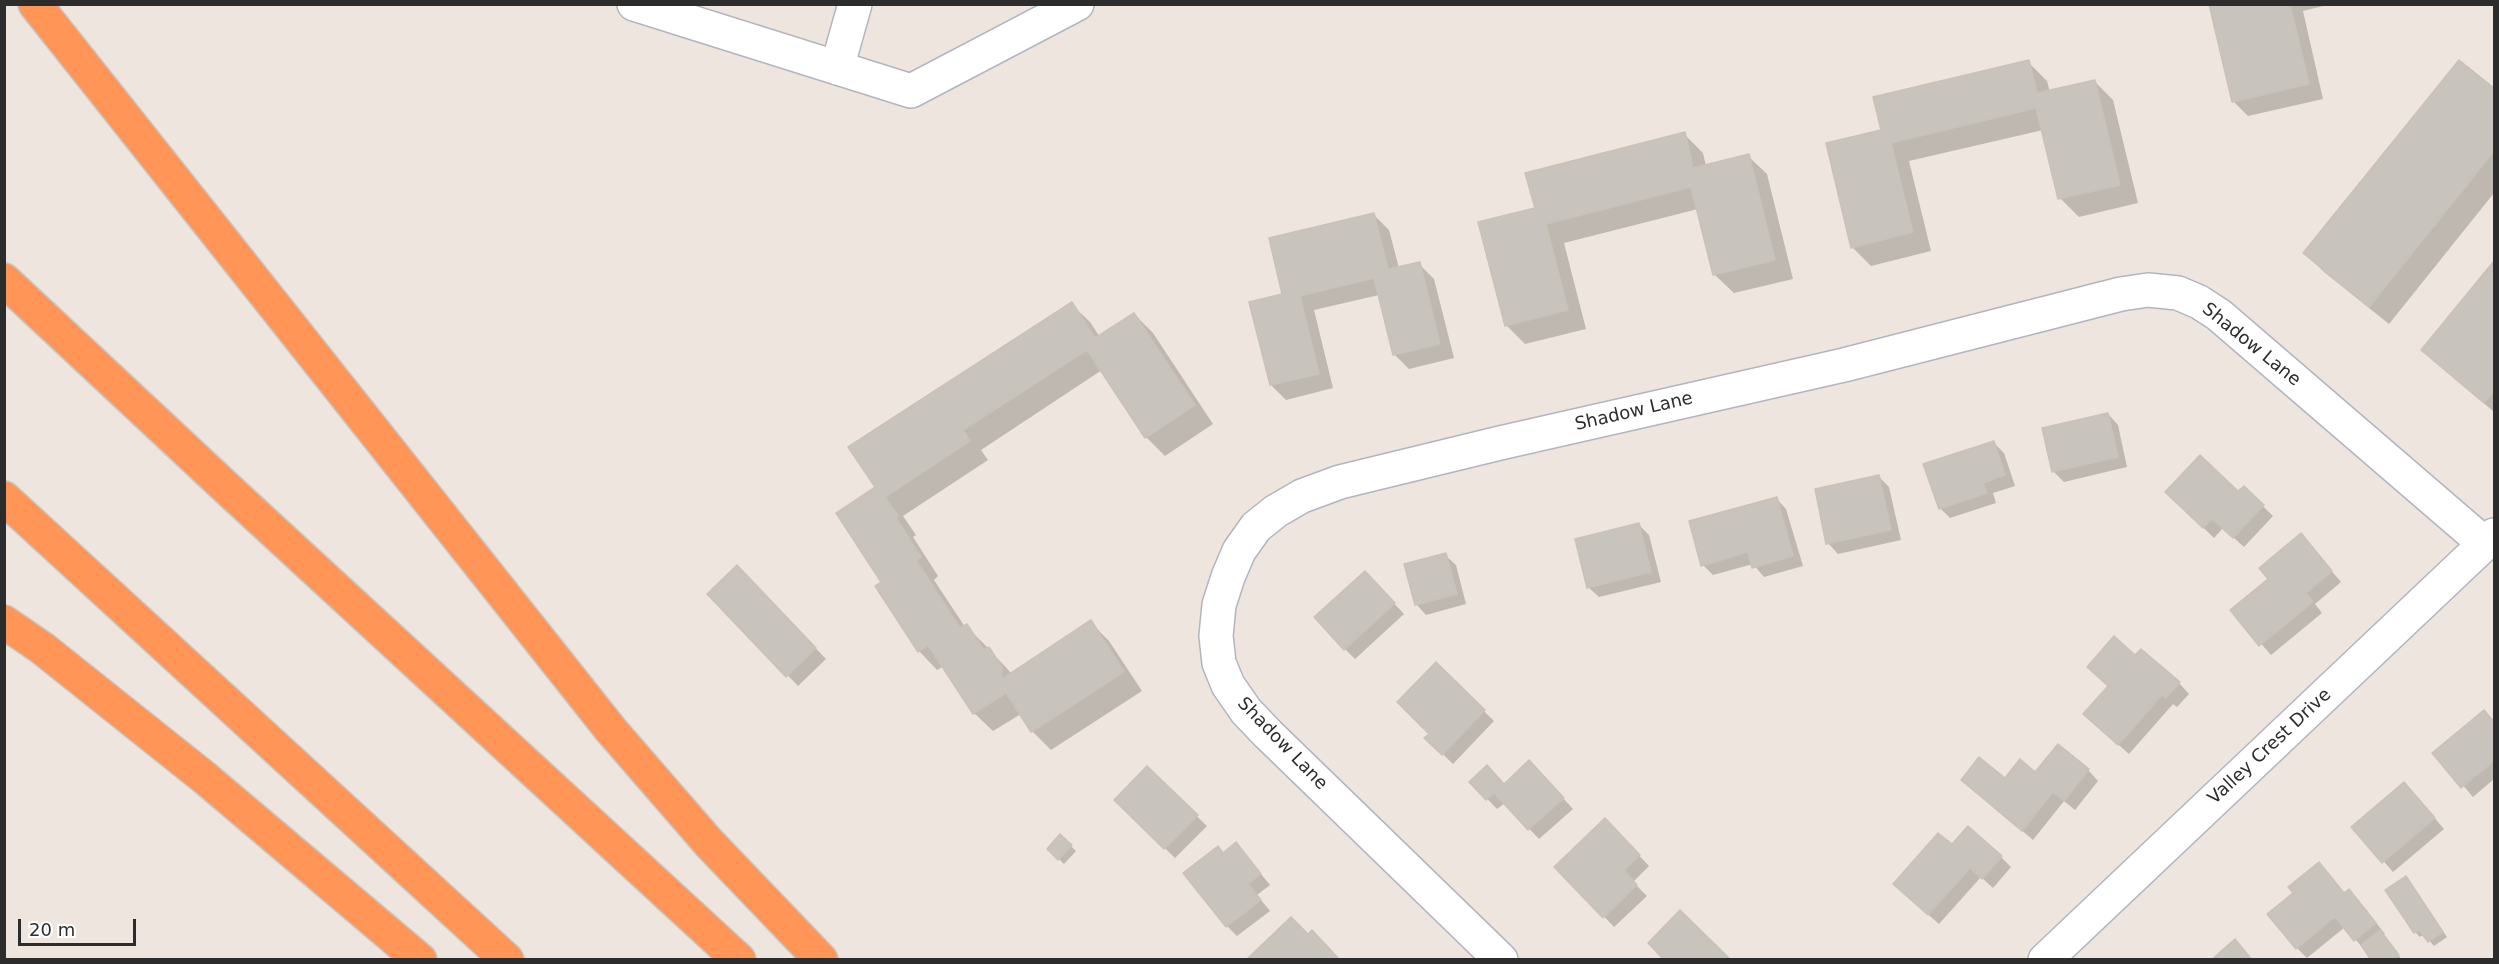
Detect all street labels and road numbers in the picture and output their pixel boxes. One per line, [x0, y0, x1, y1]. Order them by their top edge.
street label: Shadow Lane [2197, 299, 2305, 391]
street label: Shadow Lane [1573, 388, 1695, 436]
street label: Valley Crest Drive [2204, 684, 2336, 810]
street label: Shadow Lane [1232, 693, 1332, 795]

